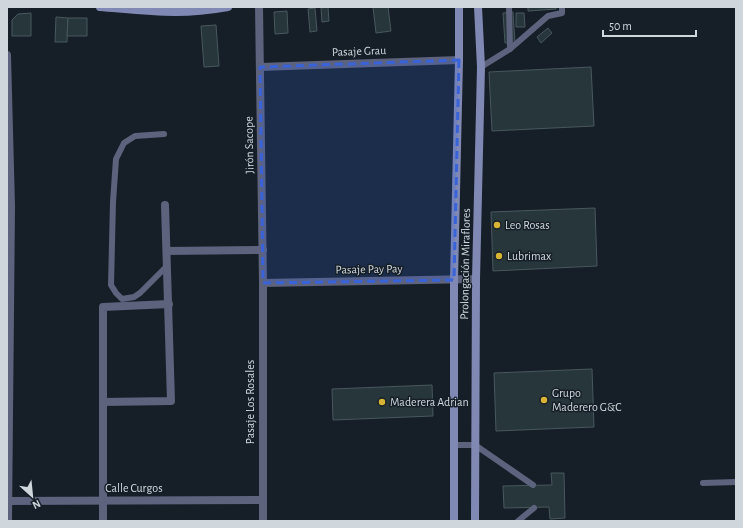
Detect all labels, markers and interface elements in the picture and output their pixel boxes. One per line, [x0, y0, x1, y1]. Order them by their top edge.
scale bar [603, 12, 696, 38]
text: 50 m [609, 20, 632, 32]
street label: Pasaje Grau [332, 44, 386, 59]
street label: Jirón Sacope [242, 116, 256, 174]
street label: Prolongación Miraflores [458, 208, 472, 320]
place label: Leo Rosas [505, 219, 550, 231]
marker: Leo Rosas [492, 220, 502, 230]
place label: Lubrimax [507, 250, 551, 262]
marker: Lubrimax [494, 251, 504, 261]
street label: Pasaje Pay Pay [335, 262, 403, 277]
street label: Pasaje Los Rosales [244, 360, 257, 444]
place label: Grupo Maderero G&C [552, 387, 622, 413]
marker: Grupo Maderero G&C [539, 395, 549, 405]
place label: Maderera Adrian [390, 396, 469, 408]
marker: Maderera Adrian [377, 397, 387, 407]
north arrow [12, 476, 52, 516]
street label: Calle Curgos [105, 482, 163, 494]
text: N [30, 498, 42, 511]

